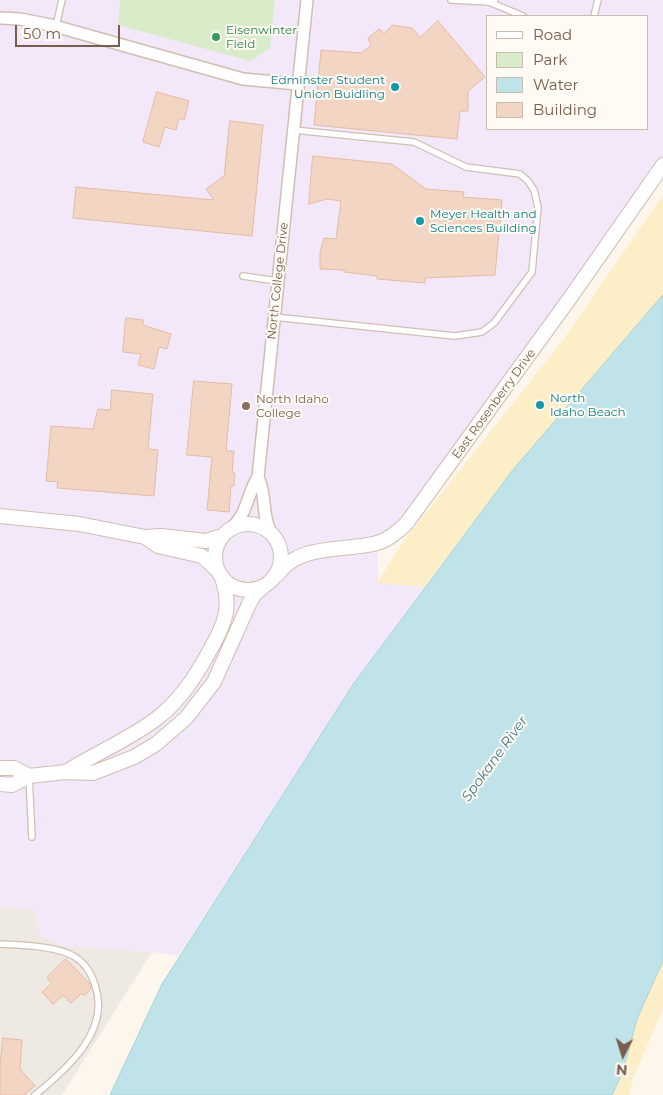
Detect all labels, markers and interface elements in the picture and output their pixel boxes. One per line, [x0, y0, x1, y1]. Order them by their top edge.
scale bar [18, 15, 122, 47]
legend [486, 15, 648, 130]
place label: Eisenwinter Field [226, 23, 297, 51]
text: 50 m [23, 24, 61, 43]
text: Road [533, 25, 572, 44]
marker: Eisenwinter Field [210, 31, 222, 43]
text: Park [533, 50, 567, 69]
place label: Edminster Student Union Buidling [270, 73, 385, 101]
text: Water [533, 75, 579, 94]
marker: Edminster Student Union Buidling [389, 81, 401, 93]
text: Building [533, 100, 597, 119]
place label: Meyer Health and Sciences Building [430, 207, 537, 235]
marker: Meyer Health and Sciences Building [414, 215, 426, 227]
street label: North College Drive [265, 222, 291, 340]
street label: East Rosenberry Drive [449, 346, 539, 462]
place label: North Idaho Beach [550, 391, 626, 419]
place label: North Idaho College [256, 392, 329, 420]
marker: North Idaho Beach [534, 399, 546, 411]
marker: North Idaho College [240, 400, 252, 412]
water label: Spokane River [458, 713, 532, 805]
north arrow [598, 1030, 648, 1080]
text: N [615, 1060, 628, 1079]

